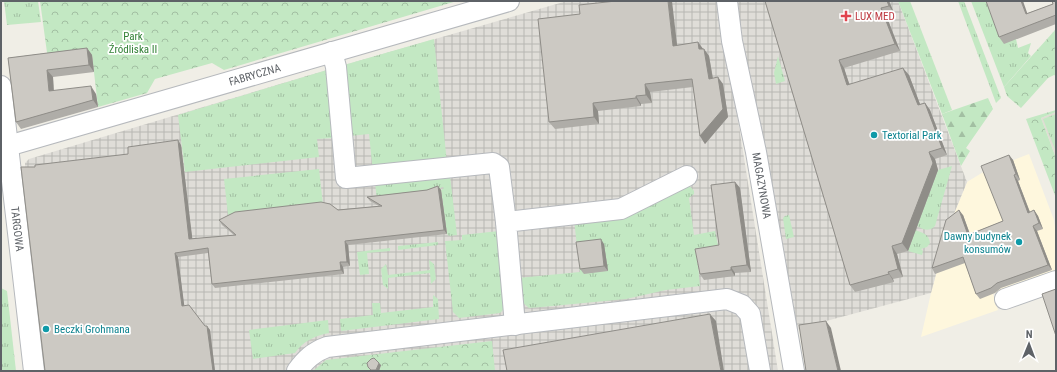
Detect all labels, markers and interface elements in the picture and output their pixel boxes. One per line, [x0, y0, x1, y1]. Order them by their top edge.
marker: LUX MED [840, 10, 852, 22]
place label: LUX MED [855, 10, 895, 23]
park label: Park Źródliska II [109, 30, 157, 56]
street label: FABRYCZNA [227, 61, 283, 89]
place label: Textorial Park [882, 129, 942, 142]
marker: Textorial Park [869, 130, 879, 140]
street label: MAGAZYNOWA [749, 152, 774, 220]
street label: TARGOWA [8, 206, 26, 253]
place label: Dawny budynek konsumów [944, 230, 1011, 256]
marker: Dawny budynek konsumów [1014, 237, 1024, 247]
place label: Beczki Grohmana [54, 323, 130, 336]
marker: Beczki Grohmana [41, 324, 51, 334]
north arrow [1009, 324, 1049, 364]
text: N [1026, 328, 1033, 341]

